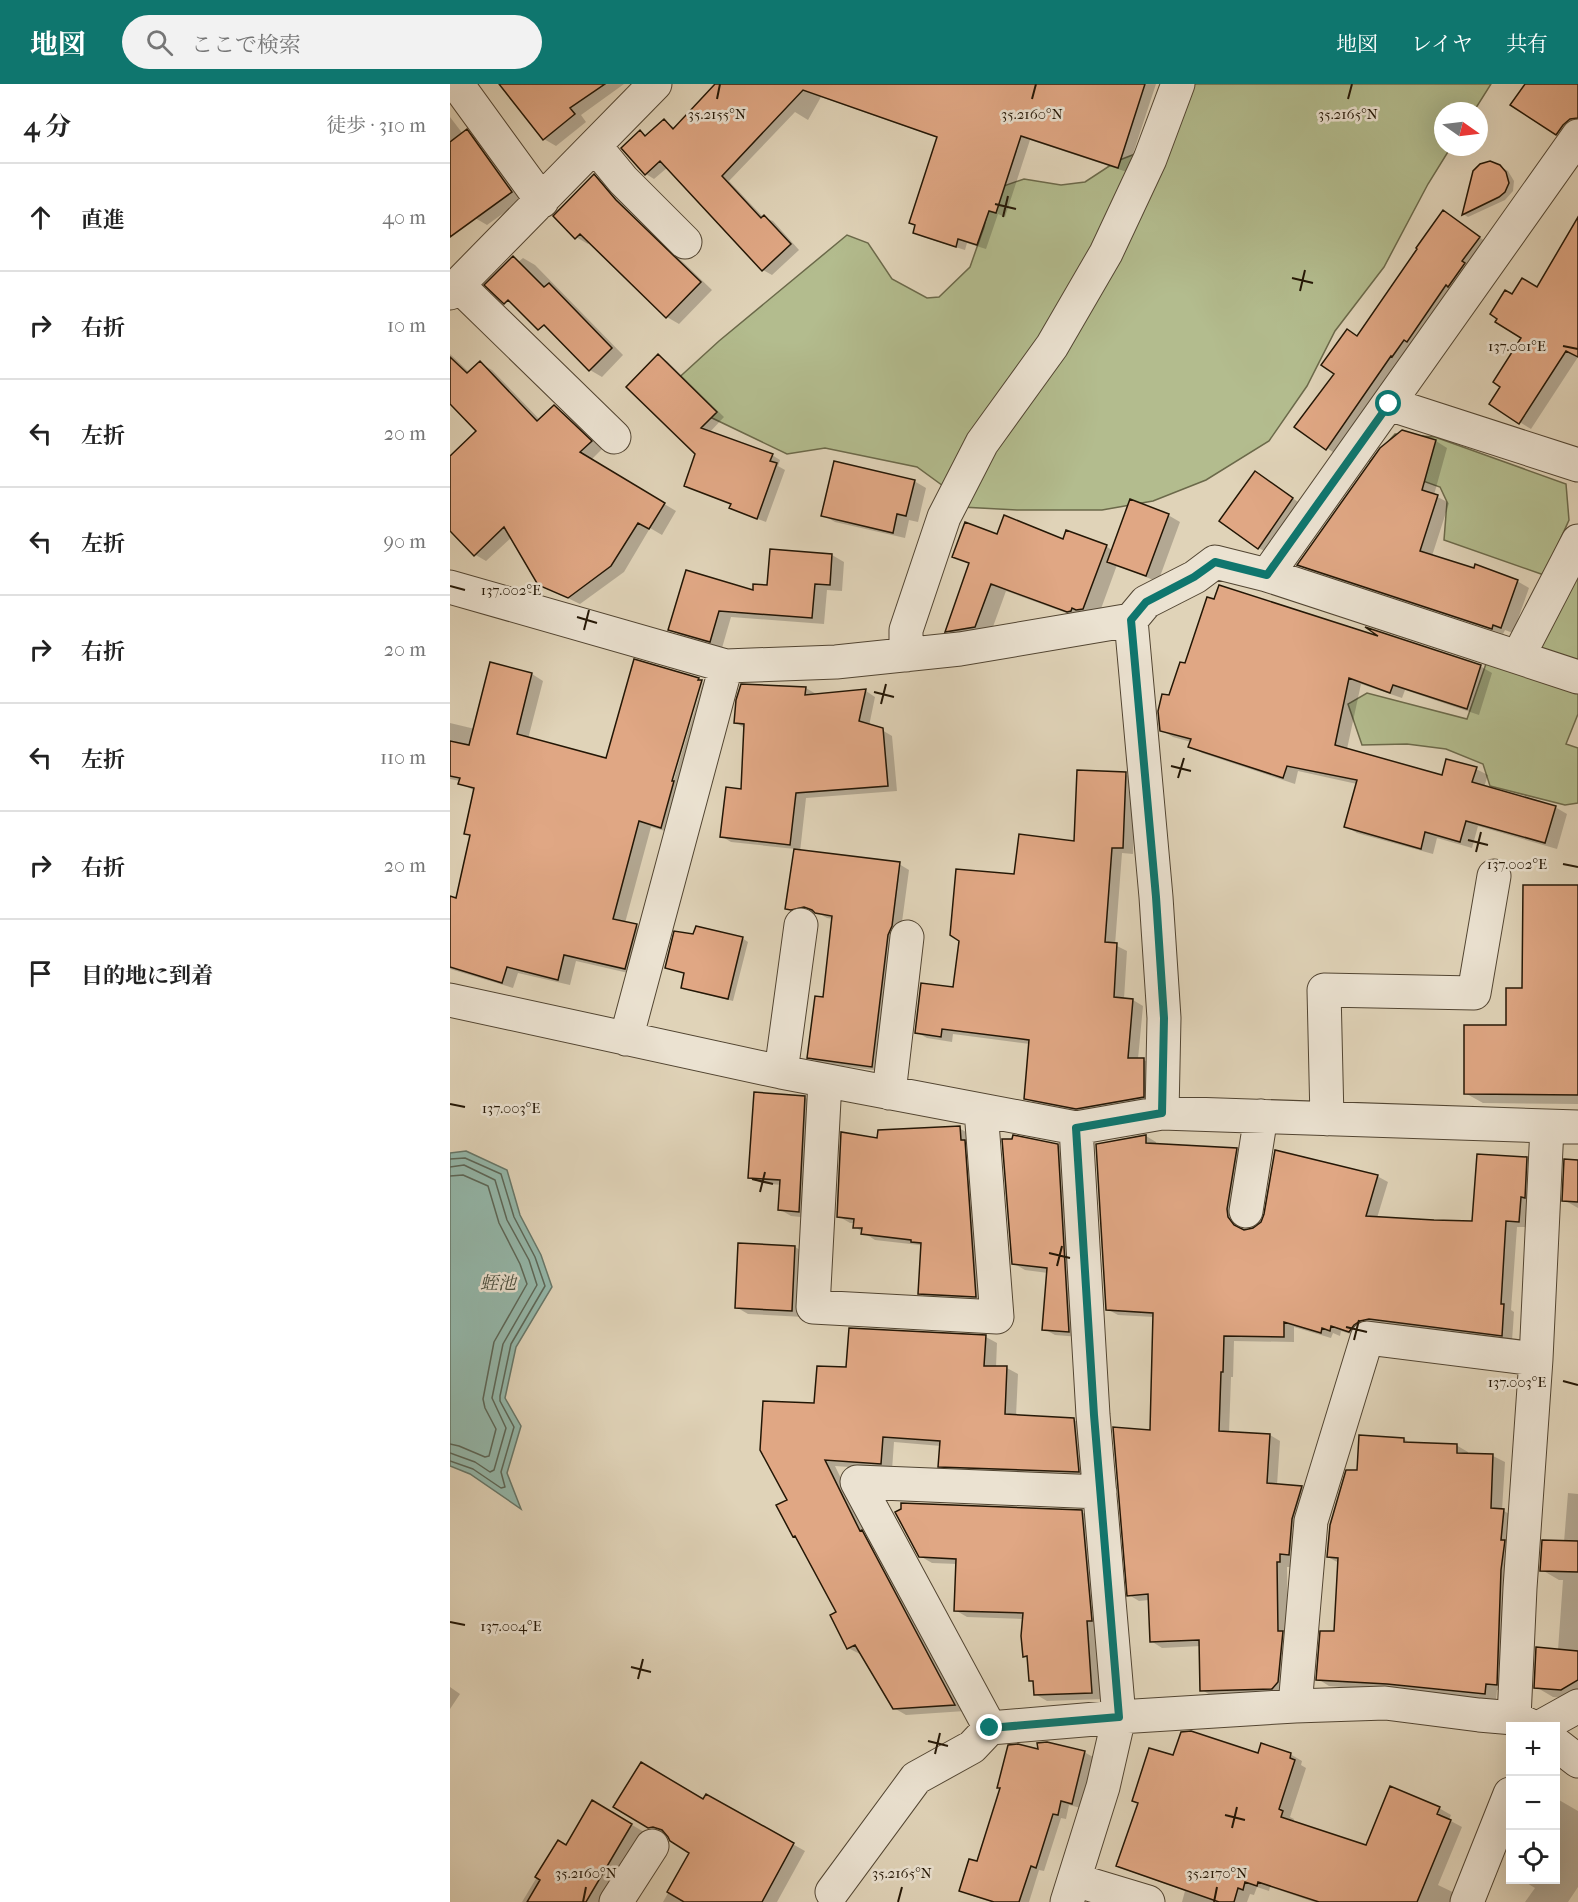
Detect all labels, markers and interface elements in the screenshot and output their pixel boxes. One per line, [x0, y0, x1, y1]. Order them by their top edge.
search box [122, 15, 542, 69]
icon: search [143, 26, 176, 59]
text: 地図 [30, 28, 86, 61]
text: ここで検索 [191, 32, 301, 58]
text: 地図 [1336, 32, 1378, 56]
text: レイヤ [1411, 32, 1473, 56]
text: 共有 [1506, 32, 1548, 56]
north arrow [1434, 102, 1488, 156]
text: 35.2155°N [688, 105, 747, 123]
text: 35.2160°N [1001, 105, 1064, 123]
text: 35.2165°N [1318, 105, 1379, 123]
text: 4 分 [24, 111, 71, 142]
text: 徒歩 · 310 m [326, 114, 426, 137]
icon: ahead [24, 201, 57, 234]
text: 40 m [382, 206, 426, 229]
text: 直進 [81, 207, 125, 233]
icon: right [24, 309, 57, 342]
text: 10 m [387, 314, 426, 337]
text: 右折 [81, 315, 125, 341]
text: 137.001°E [1488, 337, 1546, 355]
route start [1375, 390, 1401, 416]
icon: left [24, 417, 57, 450]
text: 20 m [384, 422, 426, 445]
text: 左折 [81, 423, 125, 449]
icon: left [24, 525, 57, 558]
text: 90 m [384, 530, 426, 553]
text: 左折 [81, 531, 125, 557]
text: 137.002°E [481, 581, 541, 599]
icon: right [24, 633, 57, 666]
text: 20 m [384, 638, 426, 661]
text: 右折 [81, 639, 125, 665]
icon: left [24, 741, 57, 774]
text: 110 m [380, 746, 426, 769]
text: 左折 [81, 747, 125, 773]
icon: right [24, 849, 57, 882]
text: 20 m [384, 854, 426, 877]
text: 右折 [81, 855, 125, 881]
text: 137.002°E [1487, 855, 1547, 873]
icon: arrive [24, 957, 57, 990]
text: 目的地に到着 [81, 963, 213, 989]
text: 137.003°E [482, 1099, 540, 1117]
water label: 蛭池 [480, 1273, 518, 1294]
text: 137.003°E [1488, 1373, 1546, 1391]
text: 137.004°E [480, 1617, 542, 1635]
route end [976, 1714, 1002, 1740]
map controls [1506, 1722, 1560, 1884]
button: + [1506, 1722, 1560, 1776]
button: − [1506, 1776, 1560, 1830]
button: locate [1506, 1830, 1560, 1884]
text: 35.2160°N [555, 1864, 618, 1882]
text: 35.2165°N [872, 1864, 933, 1882]
text: 35.2170°N [1187, 1864, 1248, 1882]

